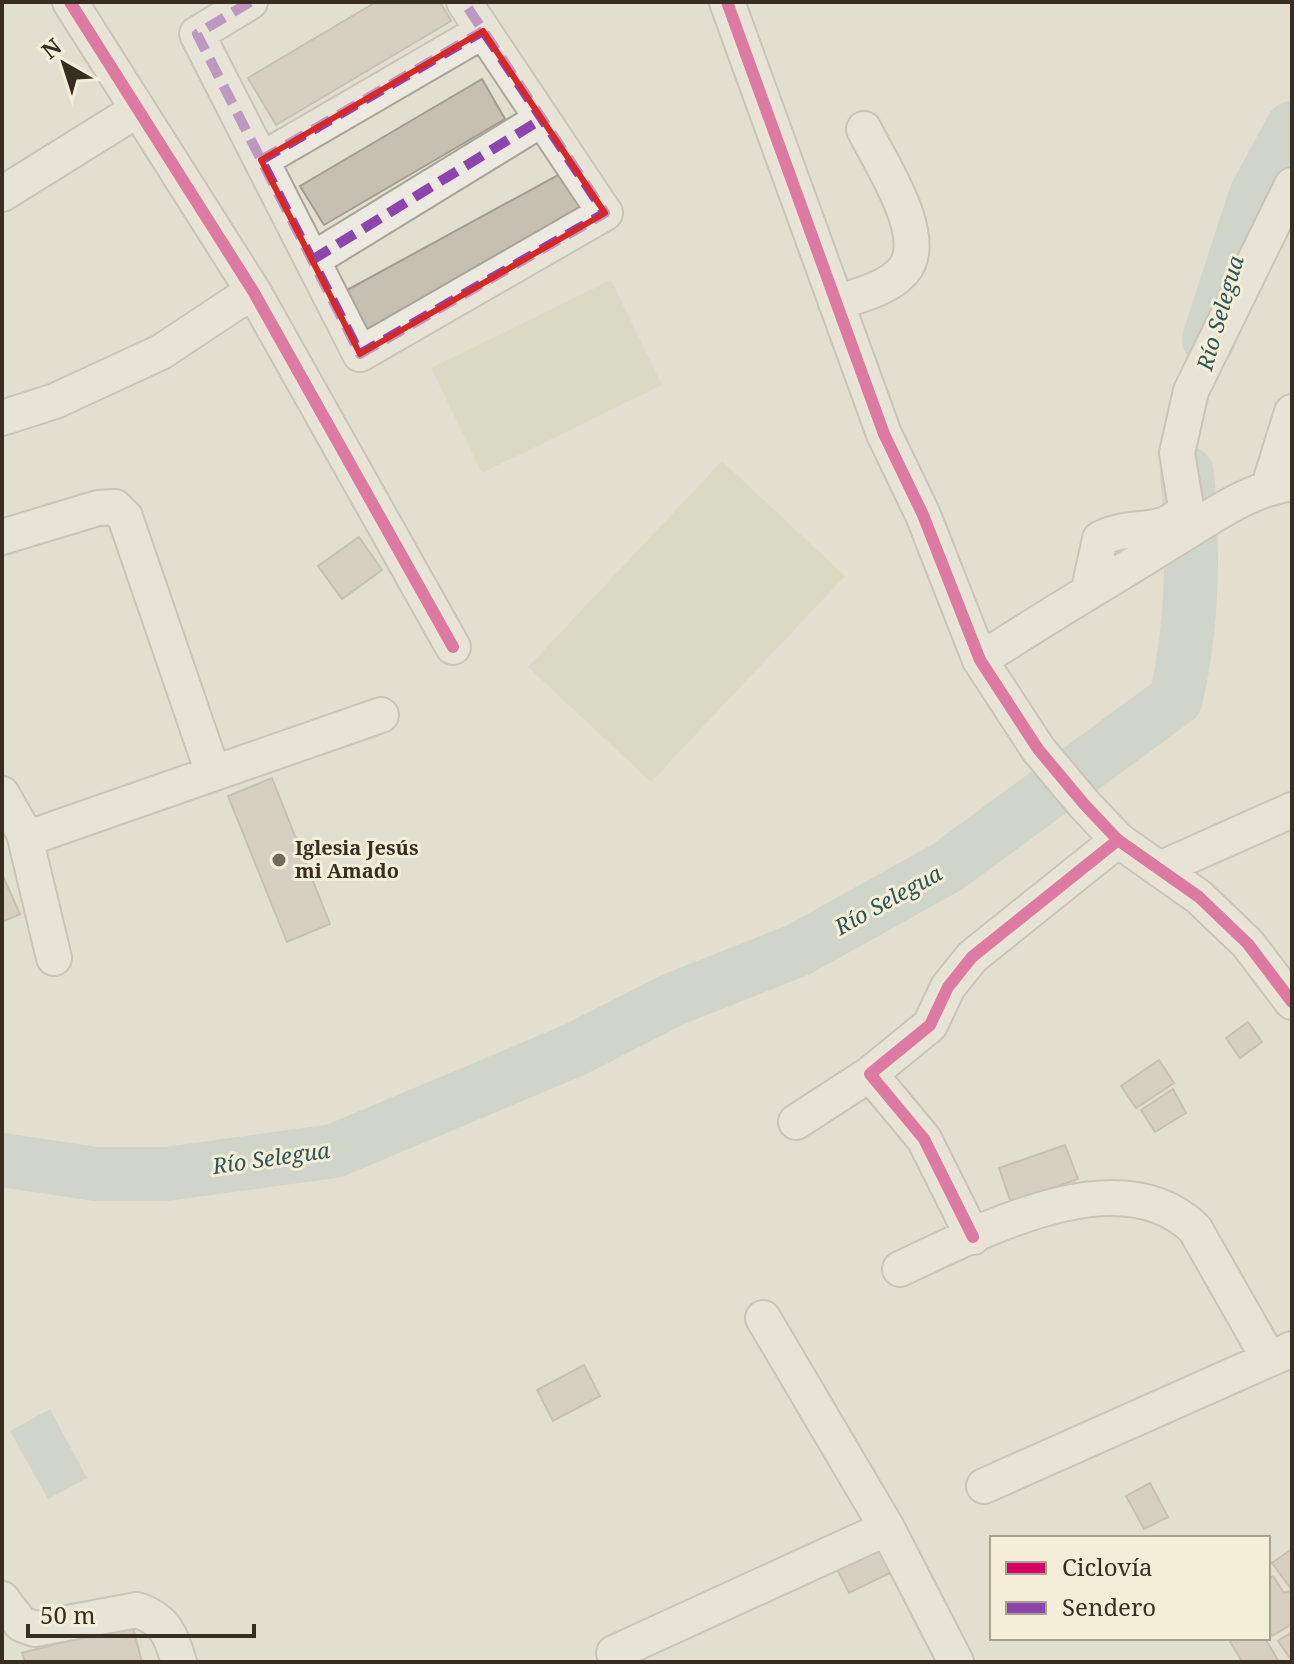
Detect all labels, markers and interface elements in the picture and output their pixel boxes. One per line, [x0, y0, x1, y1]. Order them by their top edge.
north arrow [24, 24, 104, 104]
text: N [35, 31, 67, 65]
water label: Río Selegua [1188, 252, 1250, 375]
place label: Iglesia Jesús mi Amado [295, 834, 419, 884]
marker: Iglesia Jesús mi Amado [270, 851, 288, 869]
water label: Río Selegua [828, 857, 947, 941]
water label: Río Selegua [209, 1134, 332, 1180]
legend [990, 1536, 1270, 1640]
text: Ciclovía [1062, 1550, 1153, 1583]
scale bar [28, 1588, 254, 1638]
text: Sendero [1062, 1590, 1156, 1623]
text: 50 m [40, 1598, 96, 1631]

